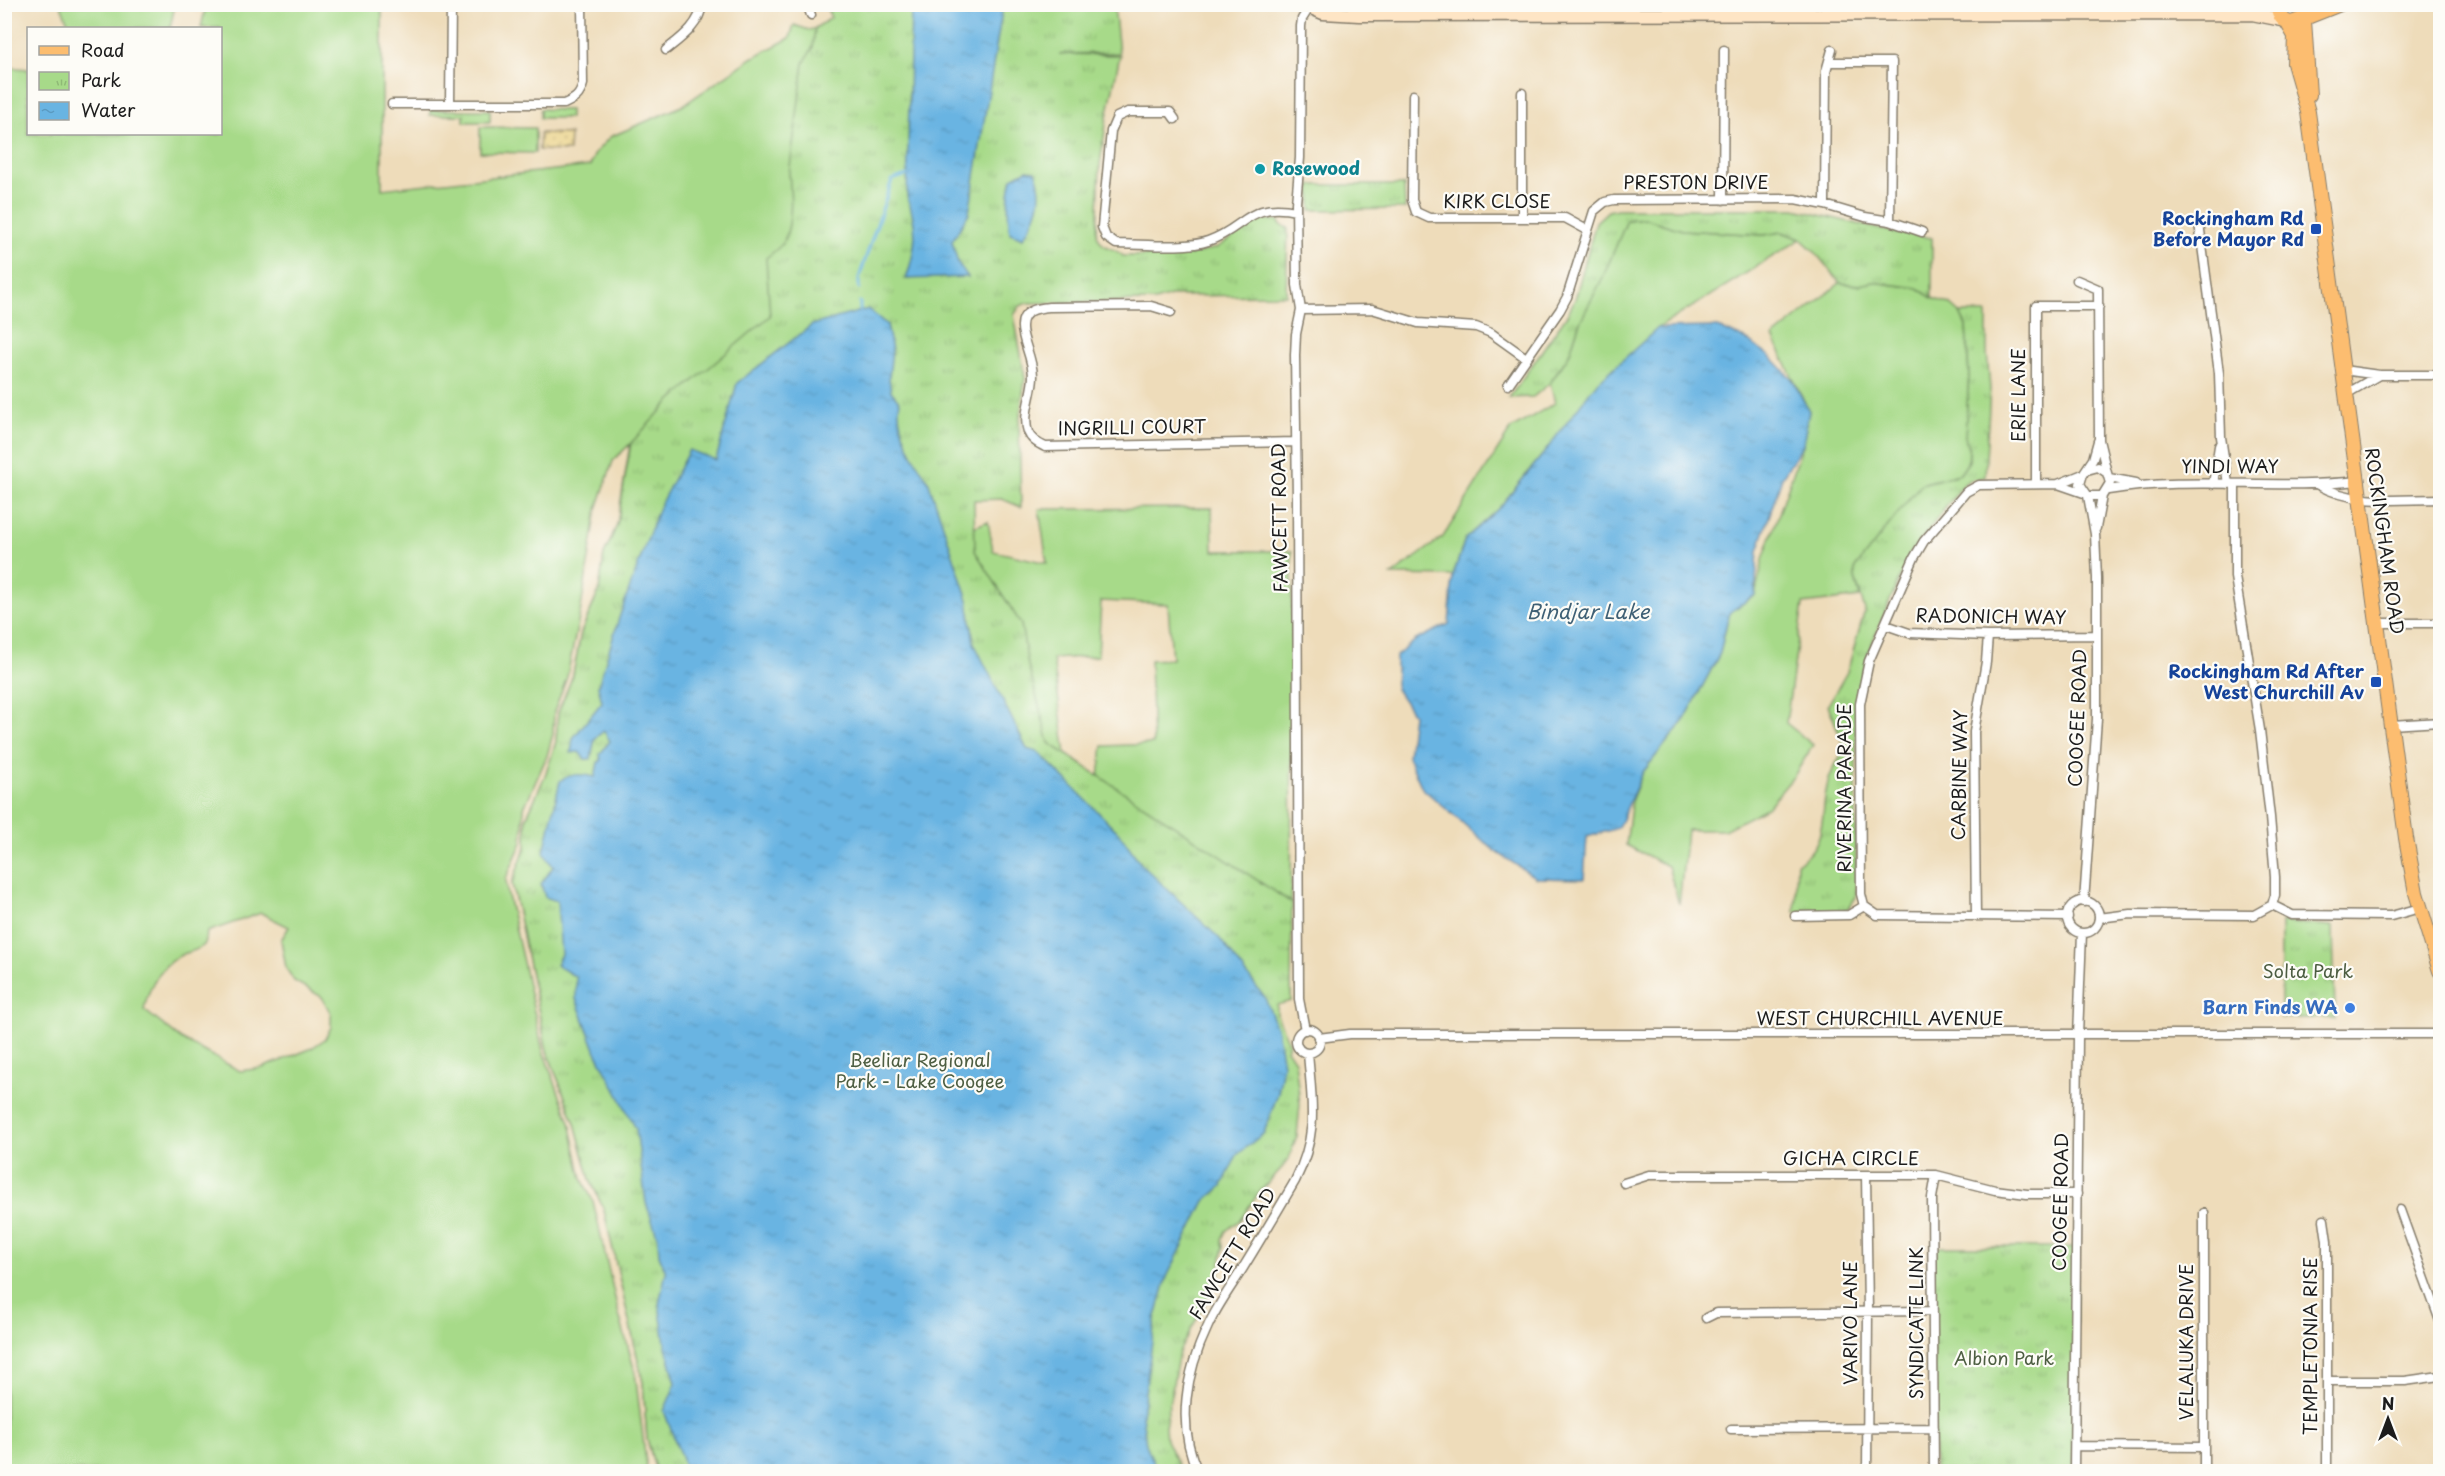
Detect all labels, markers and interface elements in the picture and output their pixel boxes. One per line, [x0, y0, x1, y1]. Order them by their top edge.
legend [27, 27, 222, 135]
text: Road [81, 36, 125, 63]
text: Park [81, 66, 121, 93]
text: Water [81, 96, 136, 123]
place label: Rosewood [1272, 154, 1360, 181]
marker: Rosewood [1253, 162, 1267, 176]
street label: PRESTON DRIVE [1623, 168, 1769, 195]
street label: KIRK CLOSE [1443, 187, 1551, 214]
place label: Rockingham Rd Before Mayor Rd [2153, 204, 2304, 252]
marker: Rockingham Rd Before Mayor Rd [2309, 222, 2323, 236]
street label: ERIE LANE [2004, 348, 2031, 442]
street label: INGRILLI COURT [1058, 412, 1207, 441]
street label: FAWCETT ROAD [1264, 443, 1293, 593]
street label: ROCKINGHAM ROAD [2359, 445, 2412, 636]
street label: YINDI WAY [2181, 452, 2279, 479]
water label: Bindjar Lake [1527, 596, 1651, 626]
street label: RADONICH WAY [1915, 601, 2067, 630]
street label: COOGEE ROAD [2061, 648, 2092, 787]
place label: Rockingham Rd After West Churchill Av [2168, 657, 2365, 705]
marker: Rockingham Rd After West Churchill Av [2369, 675, 2383, 689]
street label: RIVERINA PARADE [1830, 703, 1857, 873]
street label: CARBINE WAY [1944, 709, 1973, 841]
park label: Solta Park [2263, 957, 2353, 984]
place label: Barn Finds WA [2202, 993, 2338, 1020]
marker: Barn Finds WA [2343, 1001, 2357, 1015]
street label: WEST CHURCHILL AVENUE [1756, 1004, 2004, 1031]
park label: Beeliar Regional Park - Lake Coogee [835, 1046, 1005, 1094]
street label: COOGEE ROAD [2045, 1133, 2074, 1271]
street label: GICHA CIRCLE [1783, 1144, 1919, 1171]
street label: FAWCETT ROAD [1182, 1182, 1282, 1324]
street label: SYNDICATE LINK [1902, 1247, 1929, 1399]
street label: TEMPLETONIA RISE [2296, 1257, 2323, 1435]
street label: VARIVO LANE [1836, 1261, 1863, 1385]
street label: VELALUKA DRIVE [2172, 1264, 2199, 1420]
park label: Albion Park [1954, 1344, 2054, 1371]
north arrow [2358, 1389, 2418, 1449]
text: N [2382, 1391, 2394, 1415]

